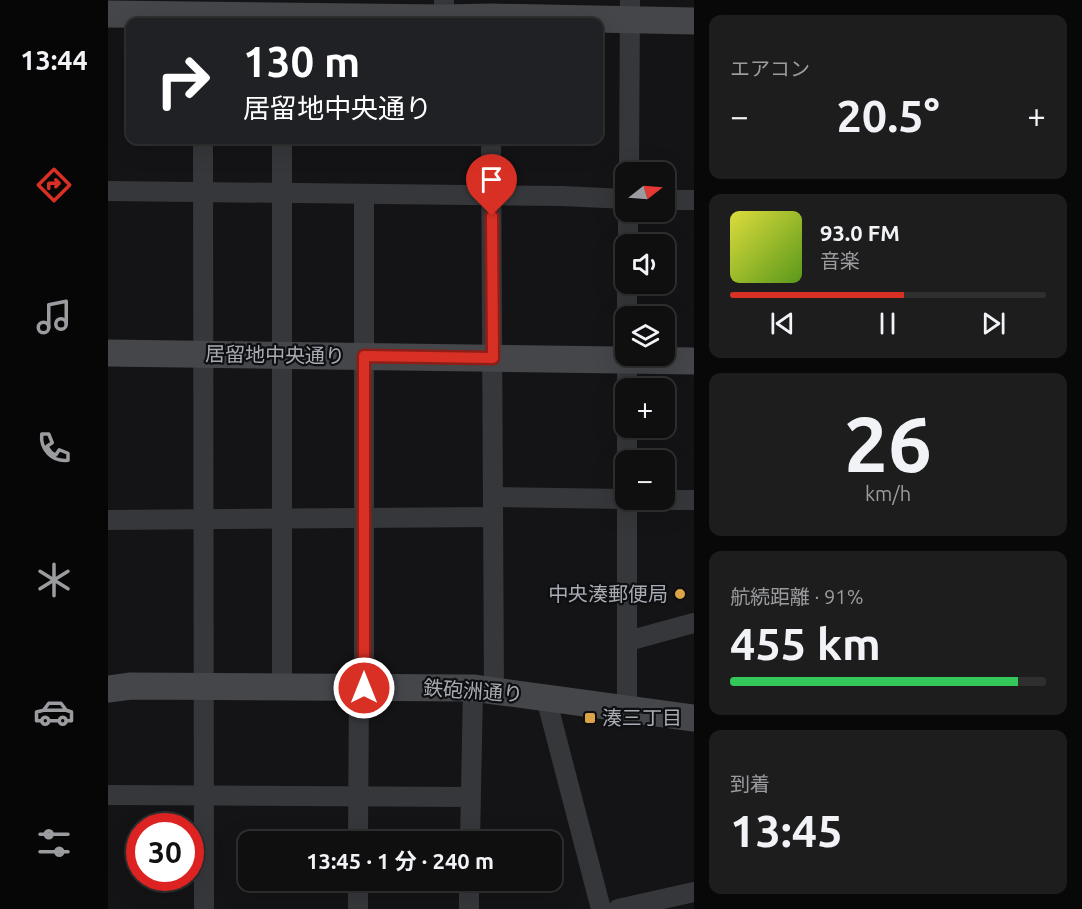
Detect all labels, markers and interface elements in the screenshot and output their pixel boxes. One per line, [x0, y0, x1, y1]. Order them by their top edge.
text: 130 m [243, 38, 360, 85]
icon: right [144, 42, 222, 120]
text: 13:44 [20, 45, 88, 75]
text: エアコン [730, 57, 810, 80]
text: 20.5° [836, 90, 940, 141]
text: 居留地中央通り [243, 93, 432, 123]
text: − [730, 97, 749, 134]
text: + [1027, 97, 1046, 134]
pin [466, 154, 517, 216]
north arrow [615, 162, 675, 222]
map controls [615, 162, 675, 510]
icon: arrive [475, 163, 508, 196]
icon: directions [33, 164, 75, 206]
text: 93.0 FM [820, 220, 900, 245]
button: sound [615, 234, 675, 294]
text: 音楽 [820, 249, 860, 272]
icon: music [33, 296, 75, 338]
button: layers [615, 306, 675, 366]
icon: previous [766, 307, 799, 340]
icon: pause [871, 307, 904, 340]
icon: next [977, 307, 1010, 340]
street label: 居留地中央通り [205, 342, 345, 367]
button: + [615, 378, 675, 438]
text: 26 [844, 399, 932, 487]
icon: phone [33, 427, 75, 469]
button: − [615, 450, 675, 510]
text: km/h [865, 482, 911, 505]
icon: climate [33, 559, 75, 601]
place label: 中央湊郵便局 [548, 582, 668, 605]
text: 航続距離 · 91% [730, 585, 863, 608]
marker: 中央湊郵便局 [673, 587, 687, 601]
text: 455 km [730, 618, 881, 669]
position arrow [332, 656, 396, 720]
street label: 鉄砲洲通り [422, 676, 524, 705]
icon: car [33, 691, 75, 733]
place label: 湊三丁目 [602, 706, 682, 729]
marker: 湊三丁目 [583, 711, 597, 725]
text: 到着 [730, 772, 770, 795]
text: 13:45 [730, 805, 843, 856]
speed limit sign: 30 [126, 813, 204, 891]
icon: filters [33, 822, 75, 864]
text: 13:45 · 1 分 · 240 m [306, 848, 494, 873]

